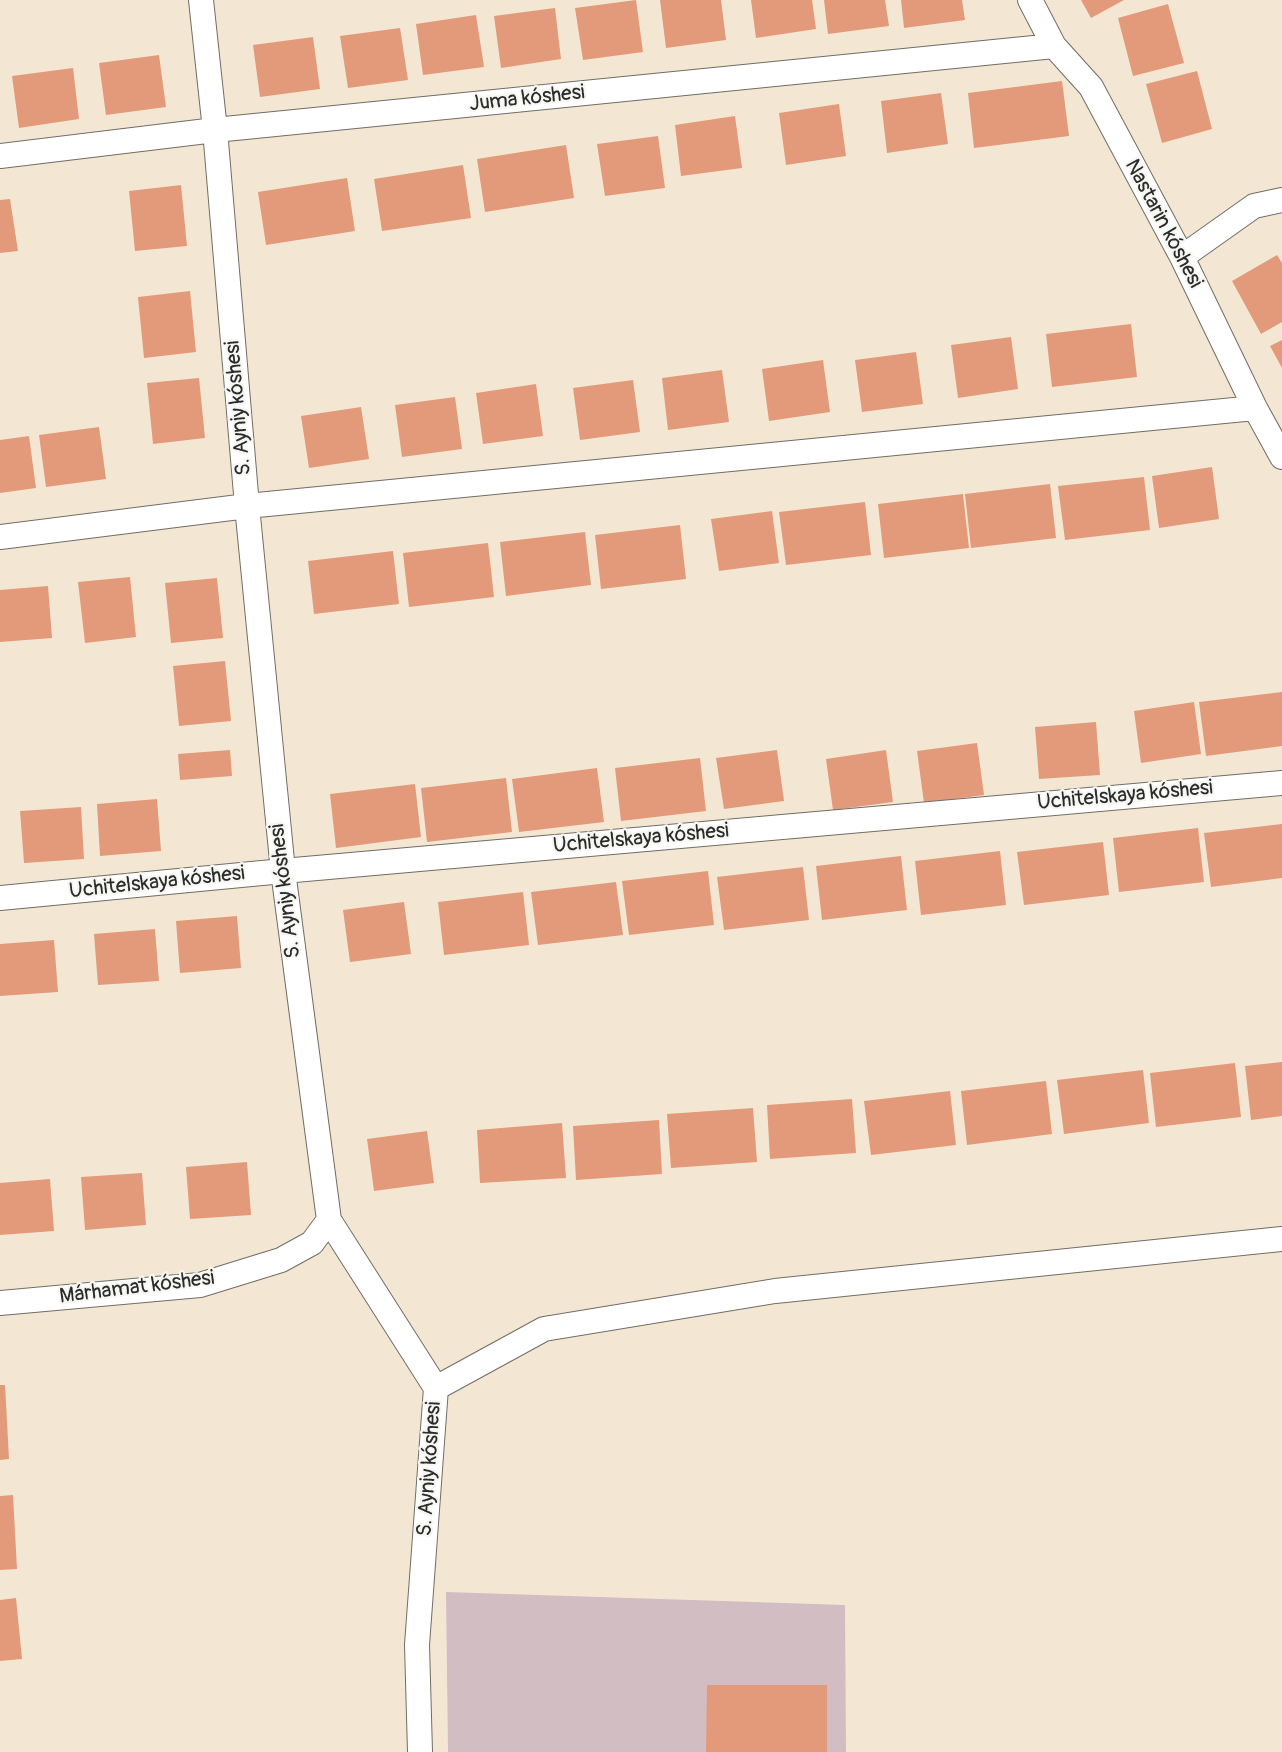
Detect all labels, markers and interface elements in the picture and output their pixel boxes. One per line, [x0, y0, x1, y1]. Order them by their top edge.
street label: Juma kóshesi [468, 80, 586, 118]
street label: Nastarin kóshesi [1119, 155, 1207, 293]
street label: S. Ayniy kóshesi [221, 340, 257, 476]
street label: Uchitelskaya kóshesi [1036, 776, 1214, 816]
street label: Uchitelskaya kóshesi [552, 819, 730, 859]
street label: S. Ayniy kóshesi [265, 822, 307, 960]
street label: Uchitelskaya kóshesi [68, 861, 246, 905]
street label: Márhamat kóshesi [58, 1266, 216, 1310]
street label: S. Ayniy kóshesi [413, 1401, 447, 1537]

